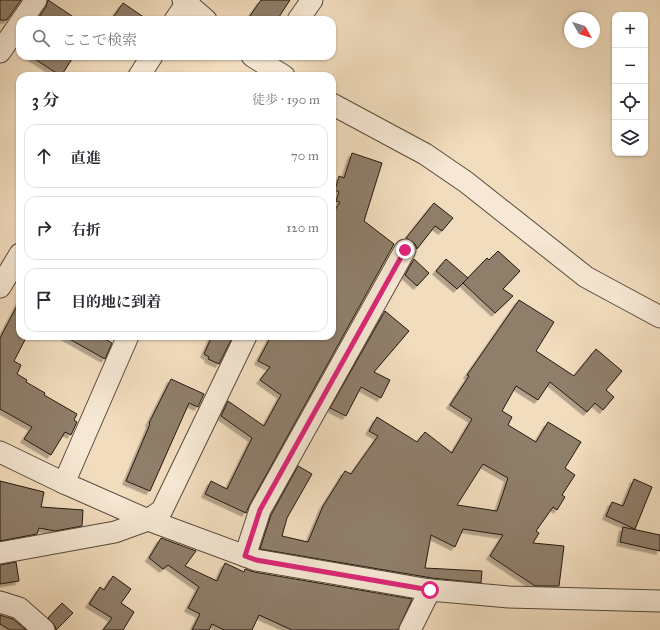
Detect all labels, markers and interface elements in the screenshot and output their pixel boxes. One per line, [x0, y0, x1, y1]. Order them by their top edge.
north arrow [564, 12, 600, 48]
map controls [612, 12, 648, 156]
button: + [612, 12, 648, 48]
search box [16, 16, 336, 60]
icon: search [30, 27, 52, 49]
text: ここで検索 [62, 31, 137, 49]
button: − [612, 48, 648, 84]
button: locate [612, 84, 648, 120]
text: 3 分 [32, 90, 59, 111]
text: 徒歩 · 190 m [252, 92, 320, 108]
button: layers [612, 120, 648, 156]
icon: ahead [33, 145, 55, 167]
text: 70 m [291, 148, 319, 164]
text: 直進 [71, 149, 101, 167]
icon: right [33, 217, 55, 239]
text: 120 m [286, 220, 319, 236]
text: 右折 [71, 221, 101, 239]
route end [396, 241, 414, 259]
icon: arrive [33, 289, 55, 311]
text: 目的地に到着 [71, 293, 161, 311]
route start [421, 581, 439, 599]

